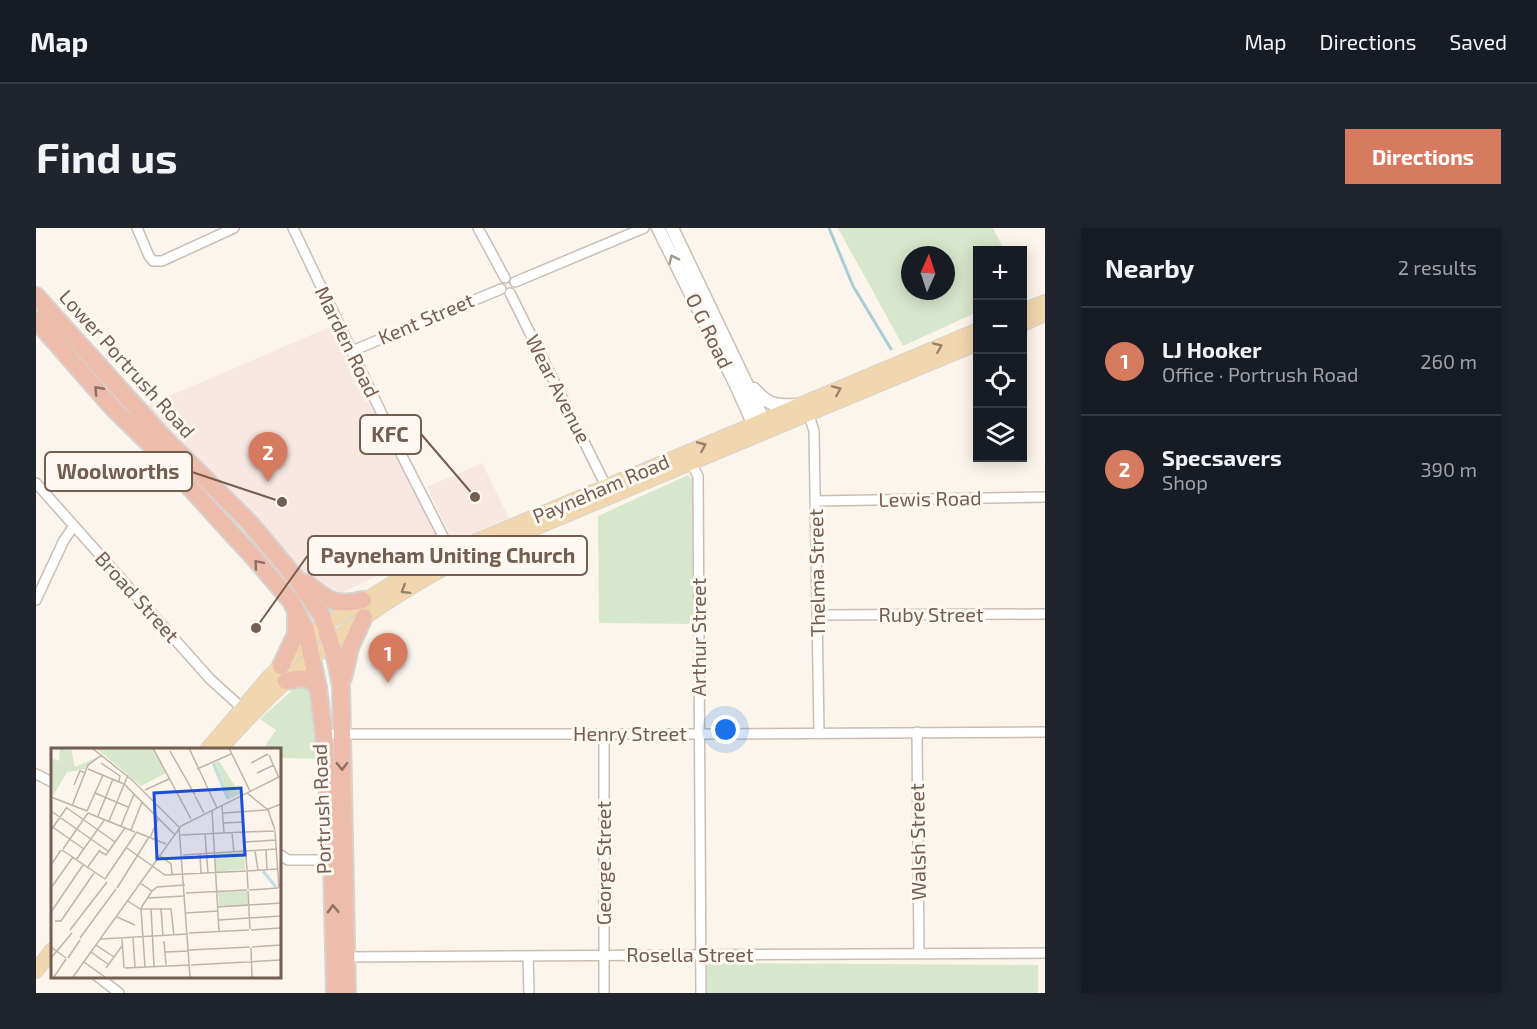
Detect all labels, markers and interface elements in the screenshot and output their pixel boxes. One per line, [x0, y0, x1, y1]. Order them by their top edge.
text: Map [30, 24, 88, 58]
text: Map [1244, 29, 1287, 54]
text: Directions [1320, 29, 1416, 54]
text: Saved [1449, 29, 1507, 54]
button: Directions [1345, 129, 1501, 184]
text: Find us [36, 131, 178, 181]
north arrow [901, 246, 955, 300]
map controls [973, 246, 1027, 462]
button: + [973, 246, 1027, 300]
text: Nearby [1105, 252, 1194, 283]
one-way arrow [669, 254, 681, 265]
text: 2 results [1398, 255, 1477, 279]
street label: Marden Road [311, 282, 385, 401]
street label: Lower Portrush Road [55, 284, 201, 442]
street label: Kent Street [374, 287, 477, 349]
street label: O G Road [681, 289, 738, 372]
button: − [973, 300, 1027, 354]
street label: Wear Avenue [521, 330, 597, 447]
text: LJ Hooker [1162, 336, 1262, 362]
one-way arrow [932, 342, 943, 354]
text: 1 [1120, 349, 1129, 373]
text: 260 m [1420, 349, 1477, 373]
button: locate [973, 354, 1027, 408]
text: Office · Portrush Road [1162, 362, 1358, 386]
one-way arrow [831, 385, 842, 397]
one-way arrow [94, 386, 105, 397]
button: layers [973, 408, 1027, 462]
callout: KFC [360, 415, 421, 454]
text: KFC [371, 421, 409, 446]
pin: 2 [248, 432, 288, 482]
one-way arrow [696, 441, 707, 453]
text: Specsavers [1162, 444, 1282, 470]
street label: Payneham Road [529, 448, 673, 528]
callout: Woolworths [45, 452, 192, 491]
text: 2 [1119, 457, 1130, 481]
text: 390 m [1420, 457, 1477, 481]
text: Woolworths [57, 458, 179, 483]
text: Shop [1162, 470, 1208, 494]
street label: Lewis Road [878, 485, 982, 511]
street label: Thelma Street [803, 508, 829, 637]
callout: Payneham Uniting Church [308, 536, 587, 575]
text: Payneham Uniting Church [321, 542, 575, 568]
street label: Broad Street [91, 546, 185, 647]
one-way arrow [254, 560, 265, 571]
street label: Arthur Street [686, 577, 710, 696]
one-way arrow [401, 583, 411, 595]
street label: Ruby Street [878, 602, 984, 626]
pin: 1 [368, 634, 408, 683]
your location [711, 715, 740, 744]
street label: Henry Street [573, 721, 687, 745]
street label: Portrush Road [307, 743, 335, 875]
inset map [51, 748, 280, 978]
one-way arrow [336, 761, 348, 770]
street label: Walsh Street [904, 783, 930, 901]
street label: George Street [591, 800, 615, 925]
one-way arrow [327, 904, 340, 913]
street label: Rosella Street [626, 942, 754, 966]

